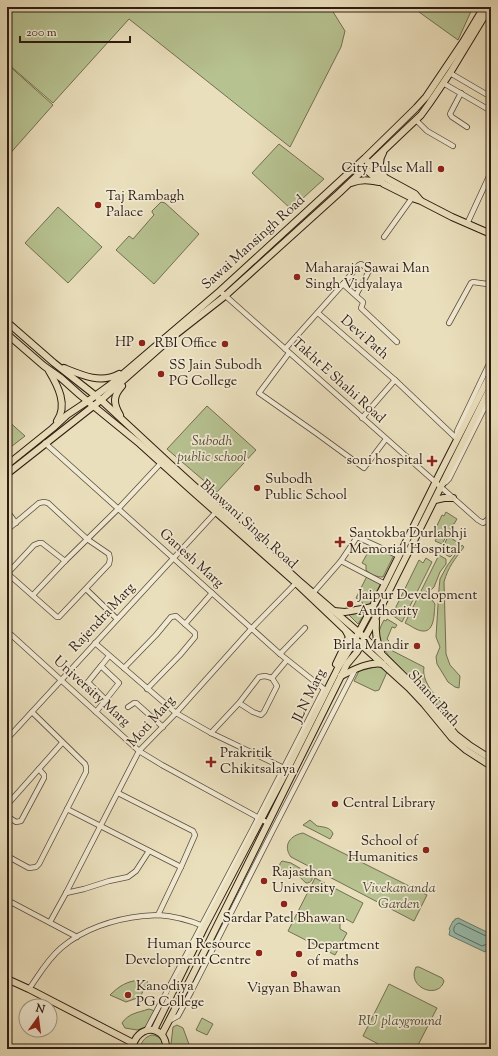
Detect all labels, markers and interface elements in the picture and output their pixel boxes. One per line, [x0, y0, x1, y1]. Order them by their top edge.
scale bar [20, 18, 130, 44]
text: 200 m [26, 24, 57, 42]
place label: City Pulse Mall [341, 159, 433, 179]
marker: City Pulse Mall [436, 164, 446, 174]
place label: Taj Rambagh Palace [106, 187, 185, 223]
street label: Sawai Mansingh Road [198, 191, 310, 295]
marker: Taj Rambagh Palace [93, 200, 103, 210]
place label: Maharaja Sawai Man Singh Vidyalaya [305, 259, 430, 295]
marker: Maharaja Sawai Man Singh Vidyalaya [292, 272, 302, 282]
street label: Devi Path [335, 311, 393, 365]
place label: HP [115, 333, 134, 353]
place label: RBI Office [155, 334, 217, 354]
street label: Takht E Shahi Road [287, 334, 389, 429]
marker: HP [137, 338, 147, 348]
marker: RBI Office [220, 339, 230, 349]
place label: SS Jain Subodh PG College [169, 356, 262, 392]
marker: SS Jain Subodh PG College [156, 369, 166, 379]
park label: Subodh public school [177, 432, 247, 468]
place label: soni hospital [347, 451, 423, 471]
marker: soni hospital [426, 455, 438, 467]
place label: Subodh Public School [265, 470, 347, 506]
street label: Bhawani Singh Road [195, 476, 301, 574]
marker: Subodh Public School [252, 483, 262, 493]
place label: Santokba Durlabhji Memorial Hospital [349, 524, 467, 560]
street label: Ganesh Marg [154, 525, 228, 593]
marker: Santokba Durlabhji Memorial Hospital [334, 536, 346, 548]
street label: Rajendra Marg [65, 579, 141, 657]
place label: Jaipur Development Authority [357, 586, 477, 622]
marker: Jaipur Development Authority [345, 599, 355, 609]
place label: Birla Mandir [333, 636, 410, 656]
marker: Birla Mandir [412, 641, 422, 651]
street label: University Marg [48, 652, 134, 732]
street label: JLN Marg [288, 665, 332, 727]
street label: Shanti Path [402, 666, 464, 732]
street label: Moti Marg [123, 692, 181, 752]
place label: Prakritik Chikitsalaya [220, 744, 296, 780]
marker: Prakritik Chikitsalaya [205, 756, 217, 768]
place label: Central Library [343, 794, 436, 814]
marker: Central Library [330, 799, 340, 809]
place label: School of Humanities [348, 832, 419, 868]
marker: School of Humanities [421, 845, 431, 855]
place label: Rajasthan University [272, 863, 335, 899]
marker: Rajasthan University [259, 876, 269, 886]
park label: Vivekananda Garden [362, 879, 436, 915]
marker: Sardar Patel Bhawan [279, 899, 289, 909]
place label: Sardar Patel Bhawan [223, 909, 345, 929]
place label: Human Resource Development Centre [125, 935, 251, 971]
place label: Department of maths [307, 936, 380, 972]
marker: Human Resource Development Centre [254, 948, 264, 958]
marker: Department of maths [294, 949, 304, 959]
marker: Vigyan Bhawan [289, 969, 299, 979]
place label: Kanodiya PG College [136, 977, 204, 1013]
place label: Vigyan Bhawan [247, 979, 341, 999]
marker: Kanodiya PG College [123, 990, 133, 1000]
north arrow [18, 998, 58, 1038]
text: N [33, 1000, 47, 1018]
park label: RU playground [358, 1012, 442, 1032]

